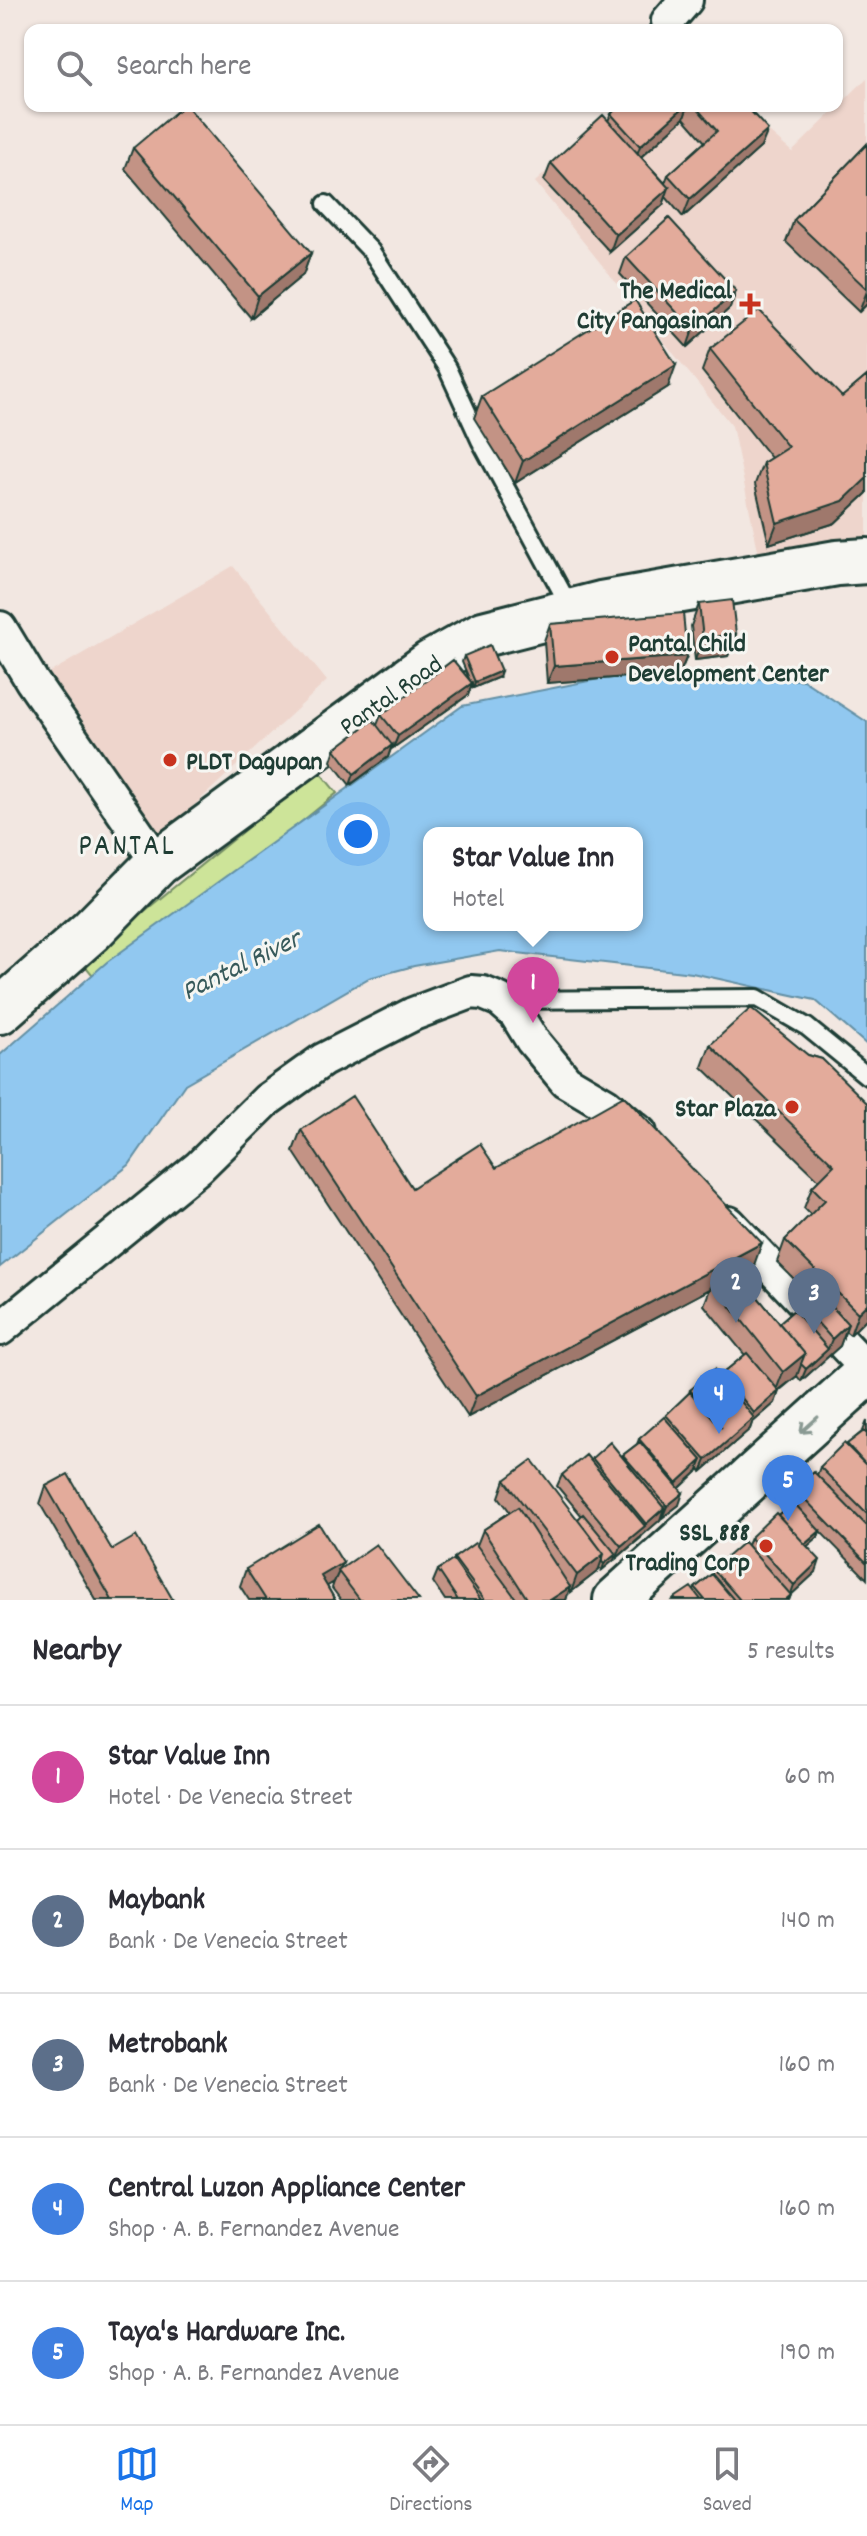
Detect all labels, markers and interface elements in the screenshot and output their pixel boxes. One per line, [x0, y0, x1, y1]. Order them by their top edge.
search box [24, 24, 843, 112]
icon: search [52, 46, 96, 90]
text: Search here [116, 47, 252, 90]
place label: The Medical City Pangasinan [577, 274, 733, 341]
marker: The Medical City Pangasinan [739, 293, 761, 315]
place label: Pantal Child Development Center [628, 627, 829, 694]
street label: Pantal Road [333, 648, 451, 746]
marker: Pantal Child Development Center [603, 648, 621, 666]
place label: PLDT Dagupan [186, 745, 323, 782]
marker: PLDT Dagupan [161, 751, 179, 769]
your location [338, 814, 378, 854]
district label: PANTAL [78, 827, 176, 870]
popup [423, 827, 643, 931]
text: Star Value Inn [452, 839, 614, 882]
text: Hotel [452, 882, 504, 919]
water label: Pantal River [176, 920, 312, 1014]
pin: 1 [507, 957, 559, 1023]
place label: Star Plaza [675, 1092, 777, 1129]
marker: Star Plaza [783, 1098, 801, 1116]
pin: 2 [710, 1257, 762, 1323]
pin: 3 [788, 1268, 840, 1334]
pin: 4 [693, 1368, 745, 1434]
one-way arrow [800, 1416, 820, 1434]
pin: 5 [762, 1455, 814, 1521]
place label: SSL 888 Trading Corp [625, 1516, 750, 1583]
marker: SSL 888 Trading Corp [757, 1537, 775, 1555]
text: Nearby [32, 1628, 121, 1677]
text: 5 results [747, 1634, 835, 1671]
text: Star Value Inn [108, 1737, 270, 1780]
text: 1 [55, 1759, 61, 1796]
text: 60 m [784, 1759, 835, 1796]
text: Hotel · De Venecia Street [108, 1780, 353, 1817]
text: Maybank [108, 1881, 205, 1924]
text: 2 [52, 1903, 64, 1940]
text: 140 m [781, 1903, 835, 1940]
text: Bank · De Venecia Street [108, 1924, 348, 1961]
text: Metrobank [108, 2025, 228, 2068]
text: 3 [52, 2047, 64, 2084]
text: 160 m [779, 2047, 835, 2084]
text: Bank · De Venecia Street [108, 2068, 348, 2105]
text: Central Luzon Appliance Center [108, 2169, 465, 2212]
text: 4 [53, 2191, 63, 2228]
text: 160 m [779, 2191, 835, 2228]
text: Shop · A. B. Fernandez Avenue [108, 2212, 399, 2249]
text: Taya's Hardware Inc. [108, 2313, 345, 2356]
text: 5 [52, 2335, 64, 2372]
text: 190 m [779, 2335, 835, 2372]
text: Shop · A. B. Fernandez Avenue [108, 2356, 399, 2393]
tab: Map [115, 2442, 159, 2521]
tab: Directions [389, 2442, 473, 2521]
tab: Saved [703, 2442, 752, 2521]

